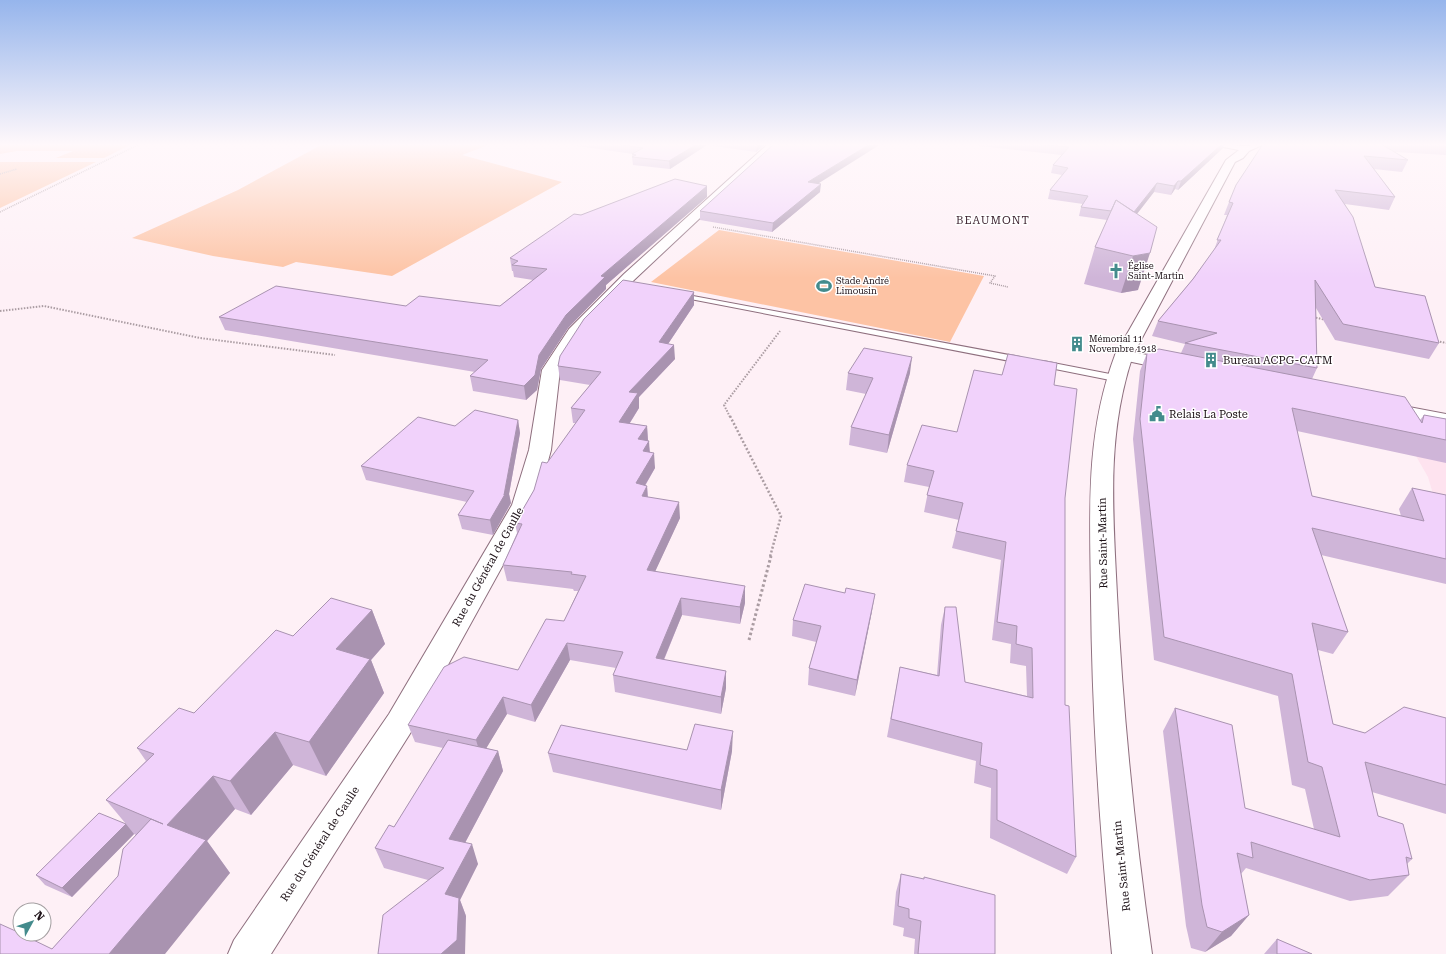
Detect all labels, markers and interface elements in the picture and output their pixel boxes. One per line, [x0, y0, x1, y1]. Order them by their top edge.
district label: BEAUMONT [956, 214, 1030, 227]
place label: Église Saint-Martin [1128, 260, 1184, 281]
church icon: Église Saint-Martin [1107, 262, 1125, 280]
place label: Stade André Limousin [836, 276, 889, 296]
sports icon: Stade André Limousin [815, 277, 833, 295]
place label: Mémorial 11 Novembre 1918 [1089, 334, 1156, 354]
building icon: Mémorial 11 Novembre 1918 [1068, 335, 1086, 353]
building icon: Bureau ACPG-CATM [1202, 351, 1220, 369]
place label: Bureau ACPG-CATM [1223, 354, 1332, 367]
public building icon: Relais La Poste [1148, 405, 1166, 423]
place label: Relais La Poste [1169, 408, 1248, 421]
street label: Rue Saint-Martin [1096, 497, 1110, 589]
street label: Rue du Général de Gaulle [450, 505, 526, 629]
street label: Rue du Général de Gaulle [278, 784, 362, 904]
street label: Rue Saint-Martin [1111, 820, 1133, 912]
north arrow [12, 902, 52, 942]
text: N [32, 908, 47, 924]

